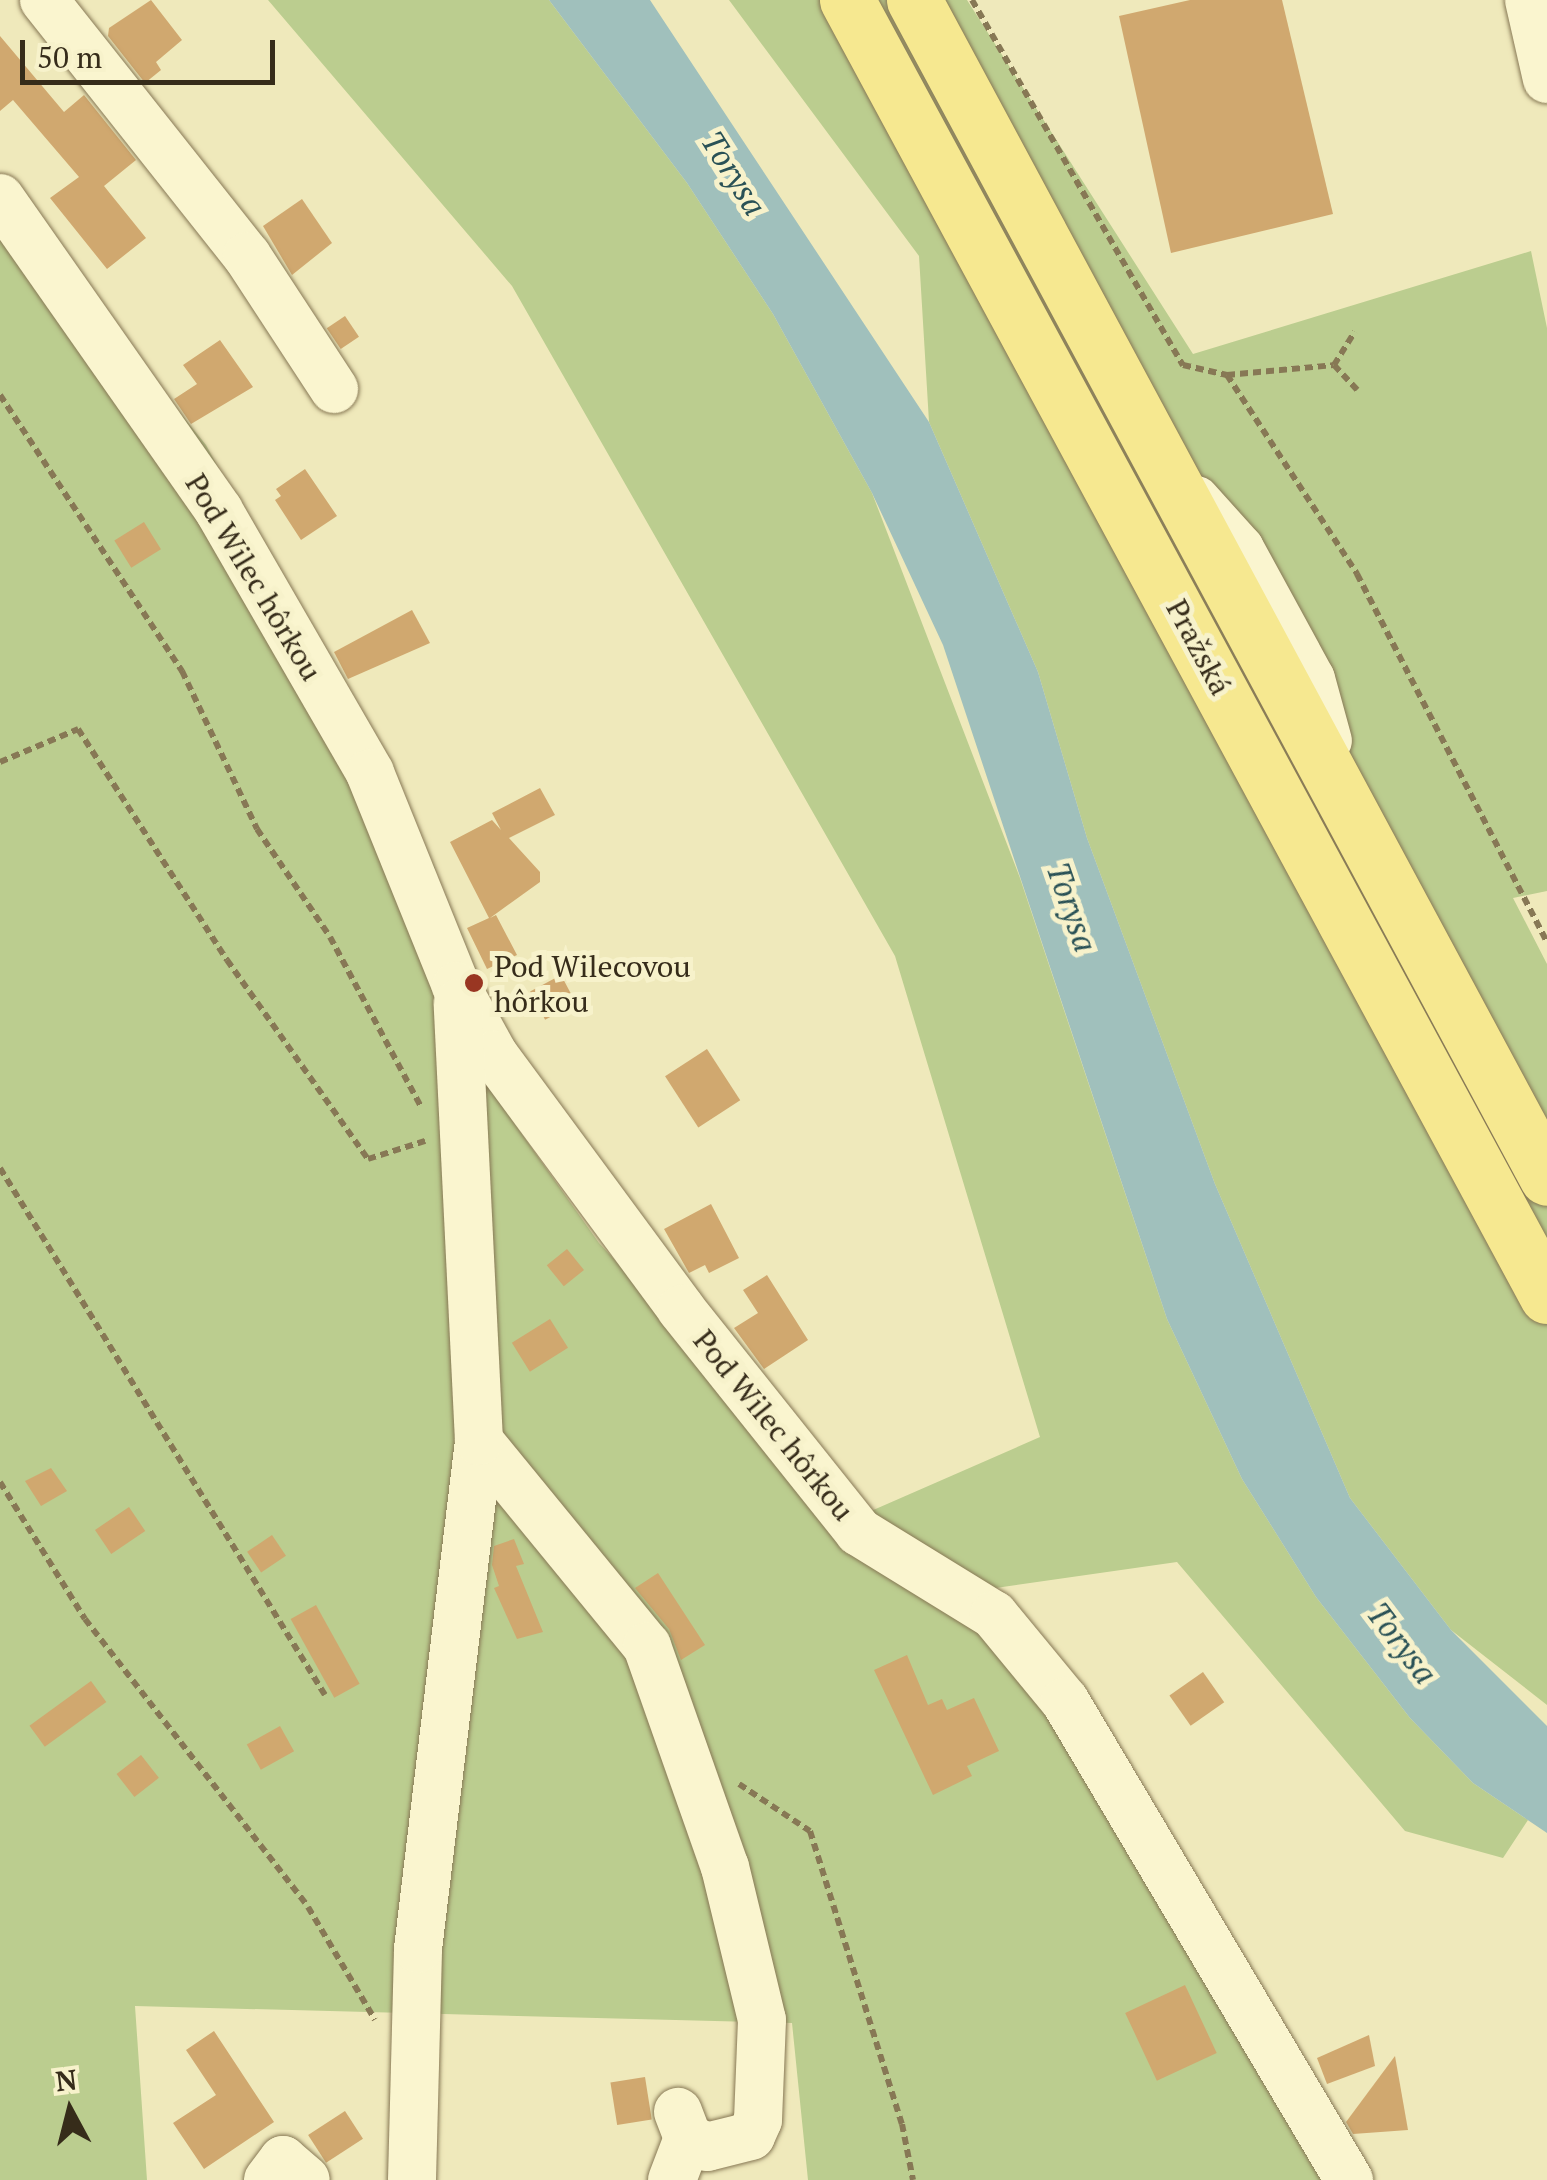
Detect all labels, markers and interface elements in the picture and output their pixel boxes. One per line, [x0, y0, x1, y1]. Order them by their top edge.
scale bar [25, 20, 280, 82]
text: 50 m [37, 37, 102, 77]
water label: Torysa [693, 124, 775, 222]
street label: Pod Wilec hôrkou [178, 467, 330, 687]
street label: Pražská [1159, 593, 1239, 701]
water label: Torysa [1039, 857, 1105, 957]
place label: Pod Wilecovou hôrkou [494, 948, 691, 1018]
marker: Pod Wilecovou hôrkou [463, 972, 485, 994]
street label: Pod Wilec hôrkou [686, 1323, 862, 1527]
water label: Torysa [1359, 1595, 1445, 1691]
north arrow [20, 2060, 120, 2160]
text: N [53, 2060, 79, 2099]

